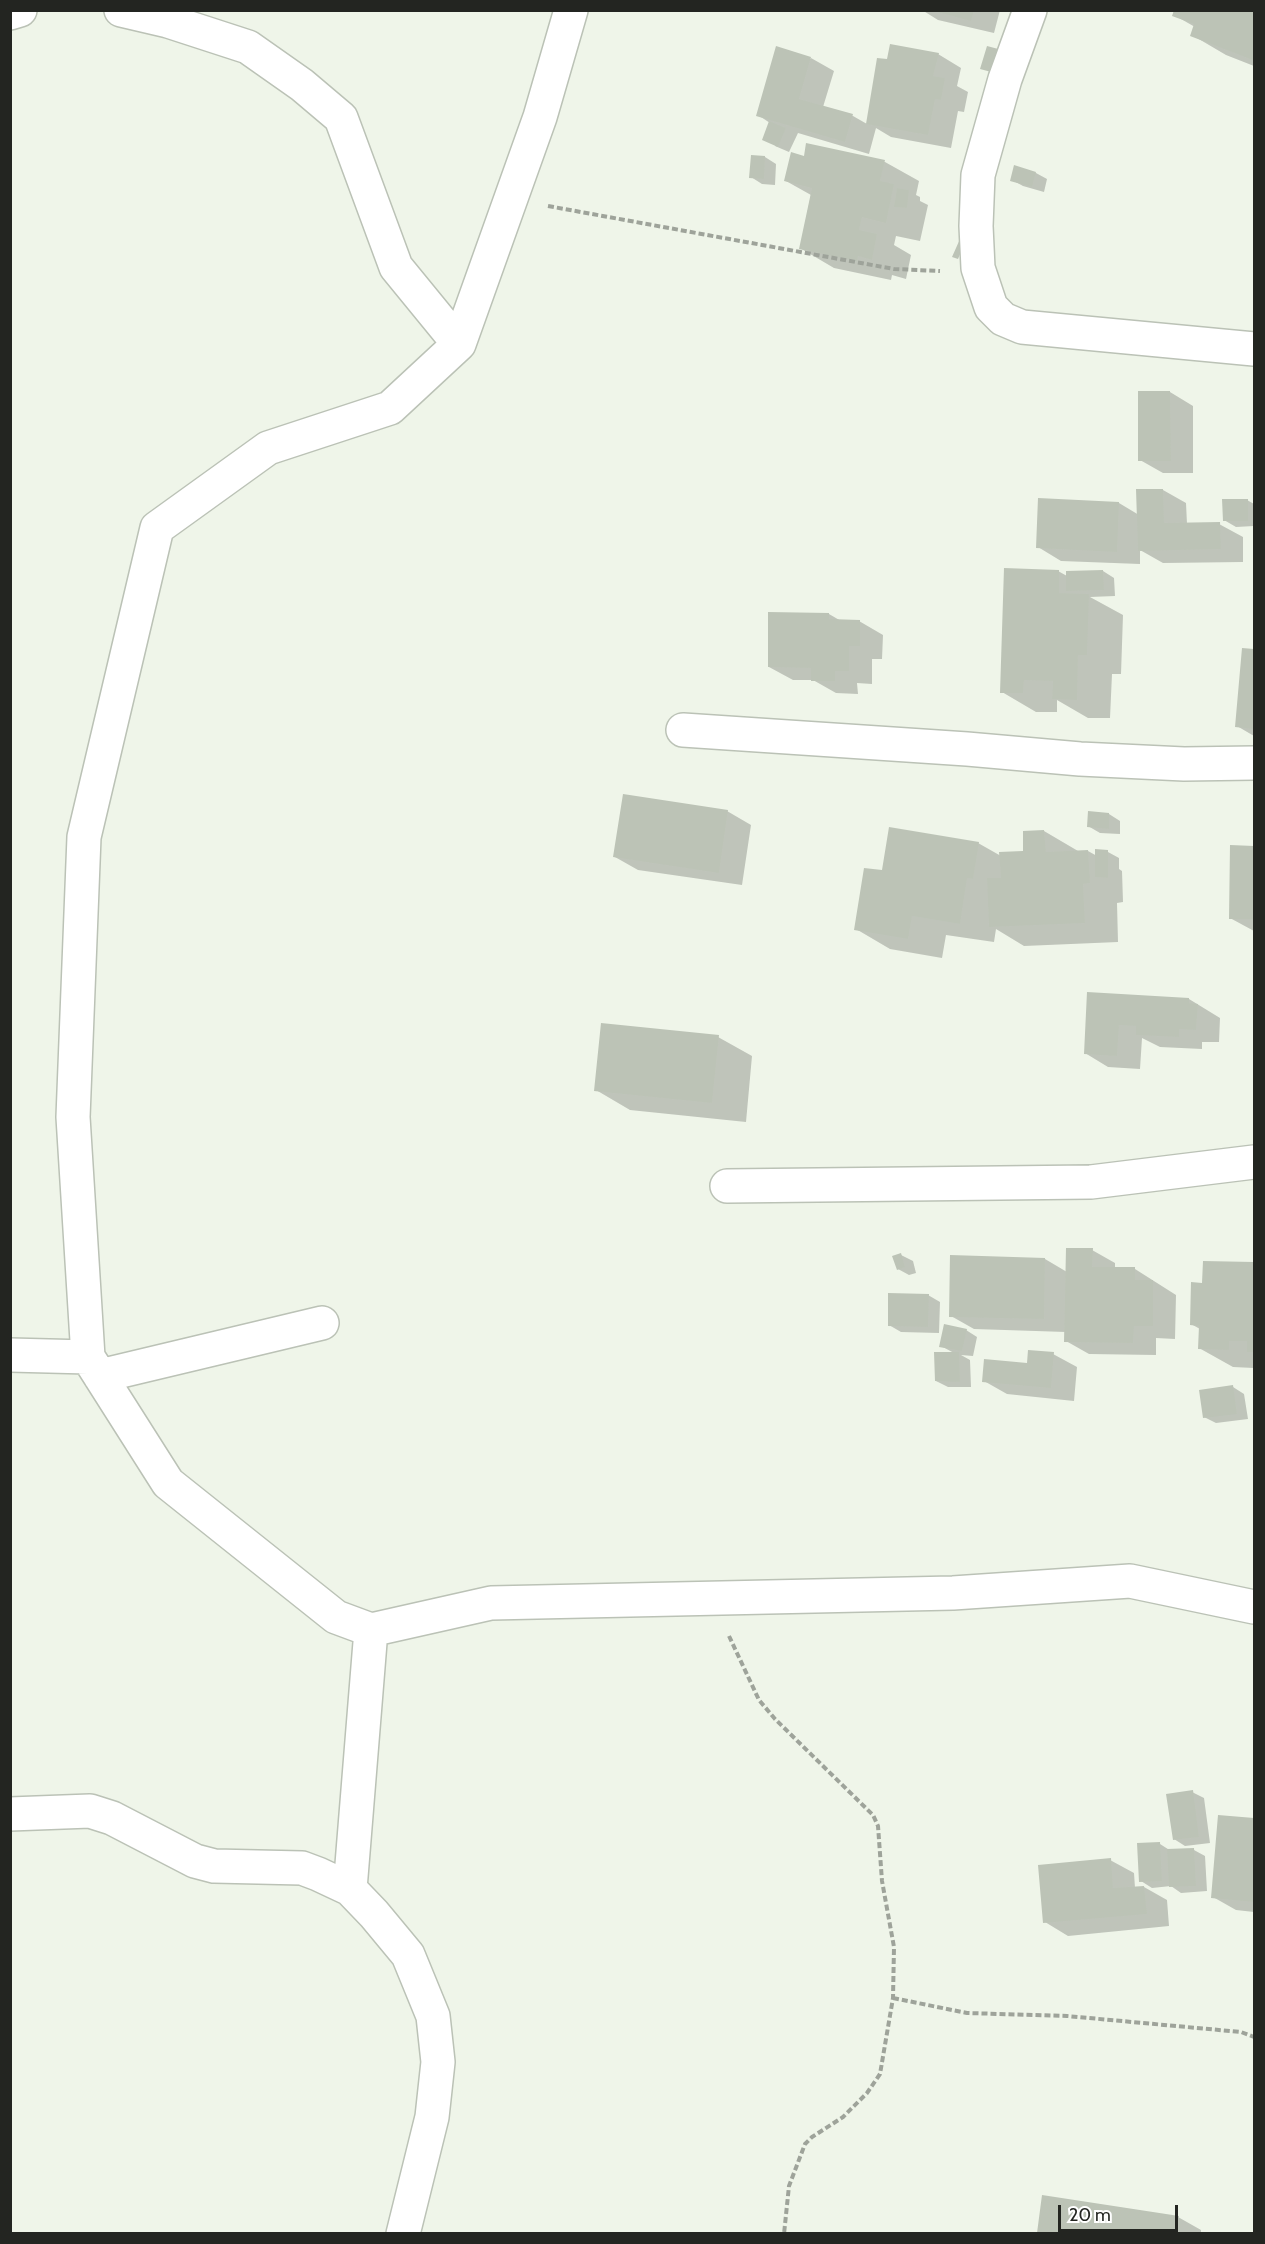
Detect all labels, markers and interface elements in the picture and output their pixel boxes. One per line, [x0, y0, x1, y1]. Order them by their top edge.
scale bar [1061, 2193, 1181, 2231]
text: 20 m [1069, 2204, 1111, 2226]

